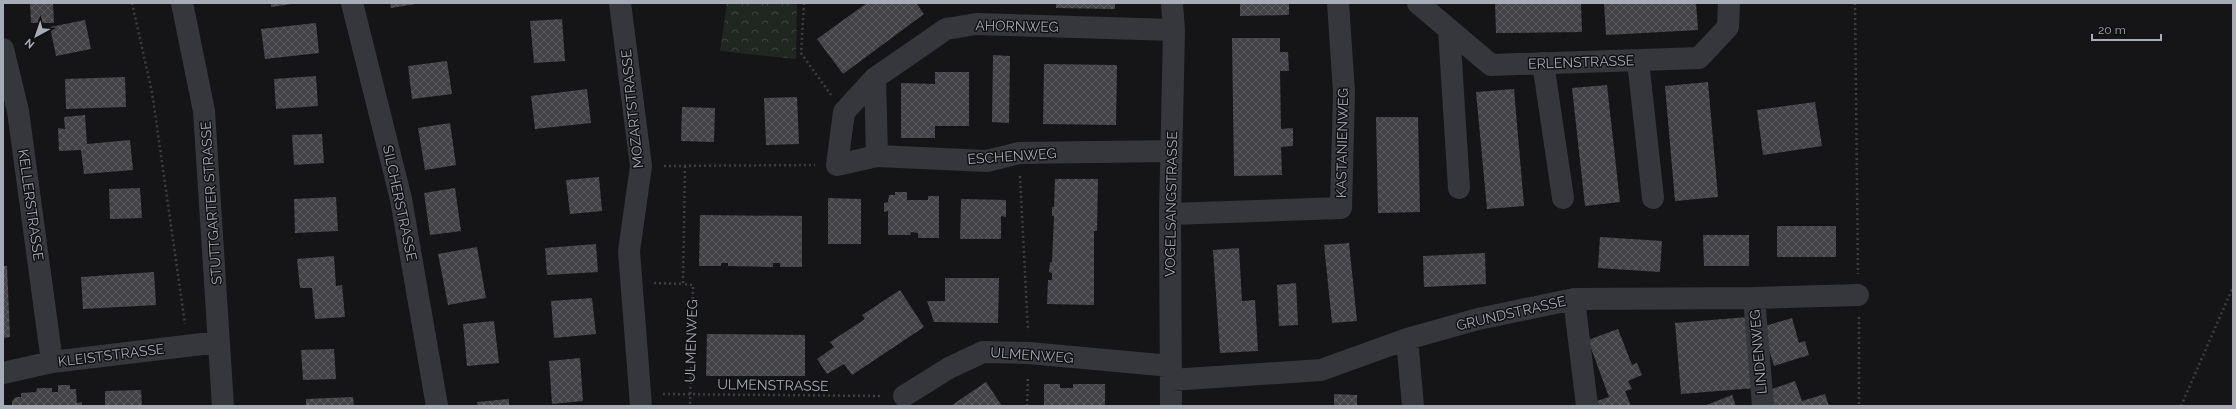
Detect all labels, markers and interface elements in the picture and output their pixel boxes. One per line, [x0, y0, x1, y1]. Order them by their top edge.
north arrow [16, 16, 56, 56]
scale bar [2092, 16, 2161, 42]
street label: AHORNWEG [975, 17, 1059, 35]
text: 20 m [2098, 23, 2126, 37]
text: N [22, 36, 37, 51]
street label: MOZARTSTRASSE [618, 49, 646, 169]
street label: ERLENSTRASSE [1528, 52, 1634, 72]
street label: KASTANIENWEG [1333, 88, 1351, 198]
street label: STUTTGARTER STRASSE [197, 121, 225, 285]
street label: VOGELSANGSTRASSE [1162, 131, 1180, 277]
street label: SILCHERSTRASSE [380, 143, 420, 263]
street label: ESCHENWEG [967, 145, 1057, 167]
street label: KELLERSTRASSE [15, 148, 47, 262]
street label: GRUNDSTRASSE [1455, 293, 1567, 333]
street label: ULMENWEG [682, 299, 700, 383]
street label: LINDENWEG [1746, 309, 1770, 395]
street label: KLEISTSTRASSE [57, 341, 165, 369]
street label: ULMENWEG [990, 344, 1074, 366]
street label: ULMENSTRASSE [717, 376, 829, 394]

